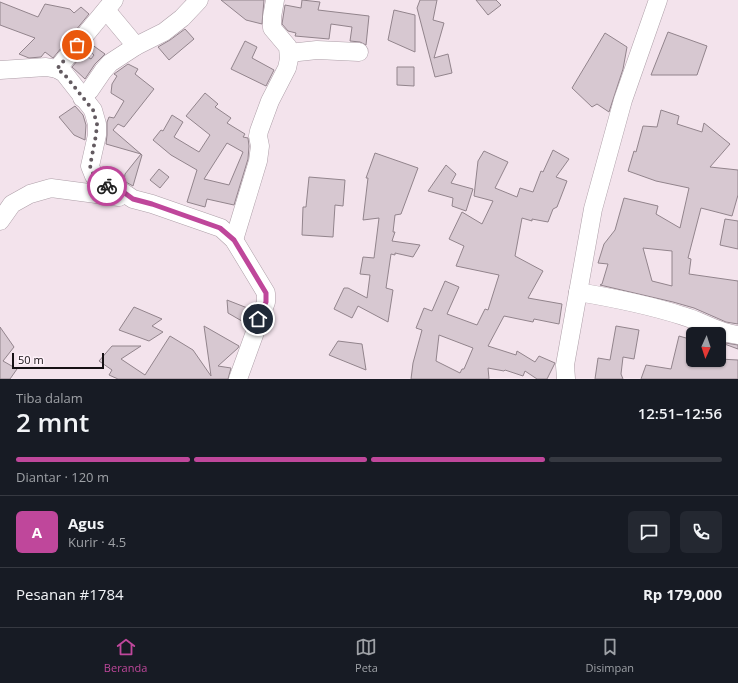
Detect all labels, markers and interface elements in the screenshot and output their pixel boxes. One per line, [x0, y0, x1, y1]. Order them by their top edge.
pin [60, 28, 94, 62]
icon: bag [66, 34, 88, 56]
courier [87, 166, 127, 206]
icon: bike [96, 175, 118, 197]
pin [241, 302, 275, 336]
icon: home [247, 308, 269, 330]
north arrow [686, 327, 726, 367]
map controls [686, 327, 726, 367]
scale bar [12, 351, 104, 370]
text: 50 m [18, 352, 44, 367]
text: Tiba dalam [16, 389, 83, 407]
text: 12:51–12:56 [638, 403, 722, 423]
text: 2 mnt [16, 404, 89, 440]
text: Diantar · 120 m [16, 468, 109, 486]
button: chat [628, 511, 670, 553]
button: phone [680, 511, 722, 553]
text: Agus [68, 513, 104, 533]
text: A [32, 522, 42, 542]
text: Kurir · 4.5 [68, 533, 126, 551]
text: Pesanan #1784 [16, 584, 124, 604]
text: Rp 179,000 [643, 584, 722, 604]
tab: Beranda [104, 636, 147, 675]
tab: Peta [355, 636, 378, 675]
tab: Disimpan [586, 636, 634, 675]

